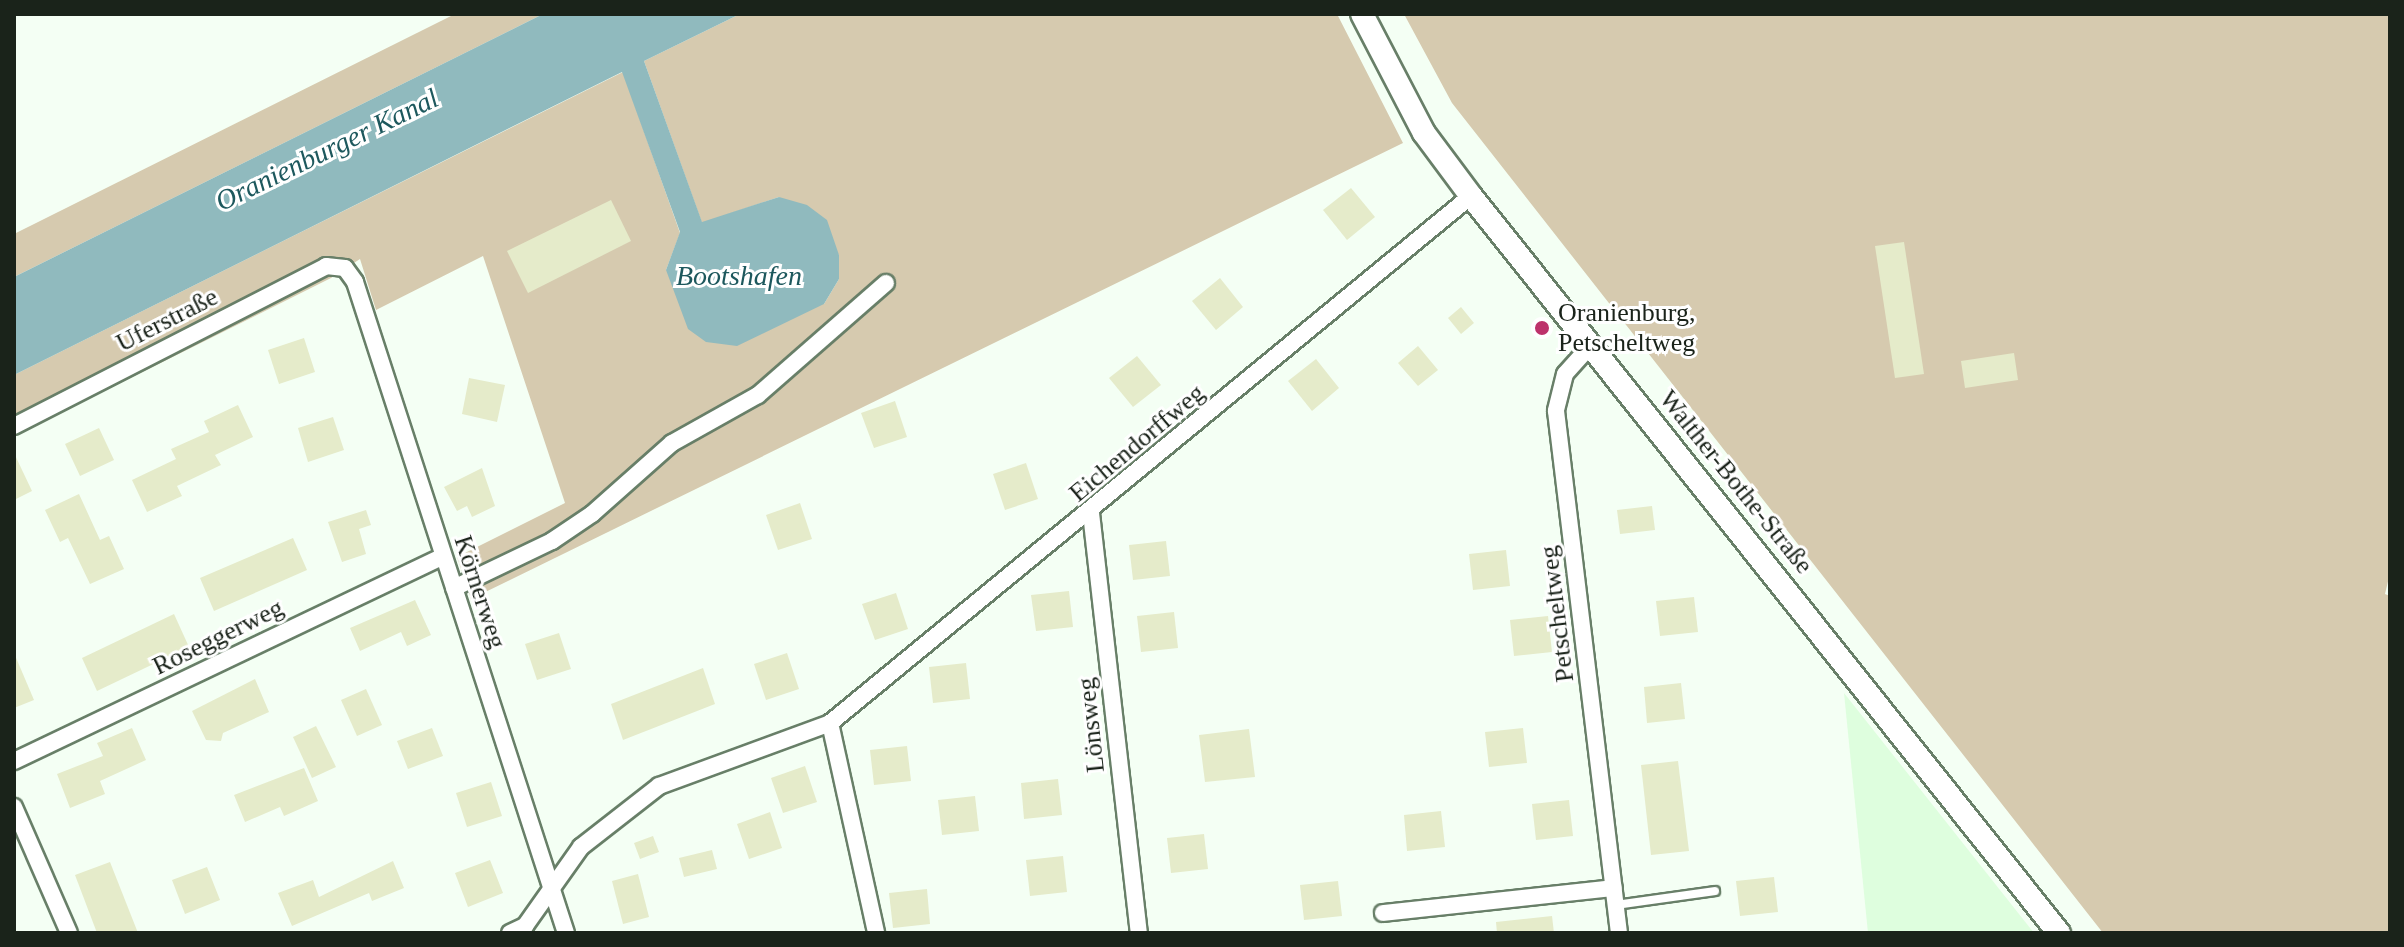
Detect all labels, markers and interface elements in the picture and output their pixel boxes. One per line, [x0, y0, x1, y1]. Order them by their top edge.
water label: Oranienburger Kanal [210, 81, 444, 219]
water label: Bootshafen [676, 259, 802, 293]
street label: Uferstraße [111, 281, 223, 359]
place label: Oranienburg, Petscheltweg [1558, 297, 1695, 358]
marker: Oranienburg, Petscheltweg [1533, 319, 1551, 337]
street label: Eichendorffweg [1063, 377, 1211, 509]
street label: Walther-Bothe-Straße [1652, 384, 1820, 580]
street label: Körnerweg [447, 532, 513, 652]
street label: Petscheltweg [1533, 544, 1581, 684]
street label: Roseggerweg [148, 592, 288, 682]
street label: Lönsweg [1071, 676, 1111, 774]

